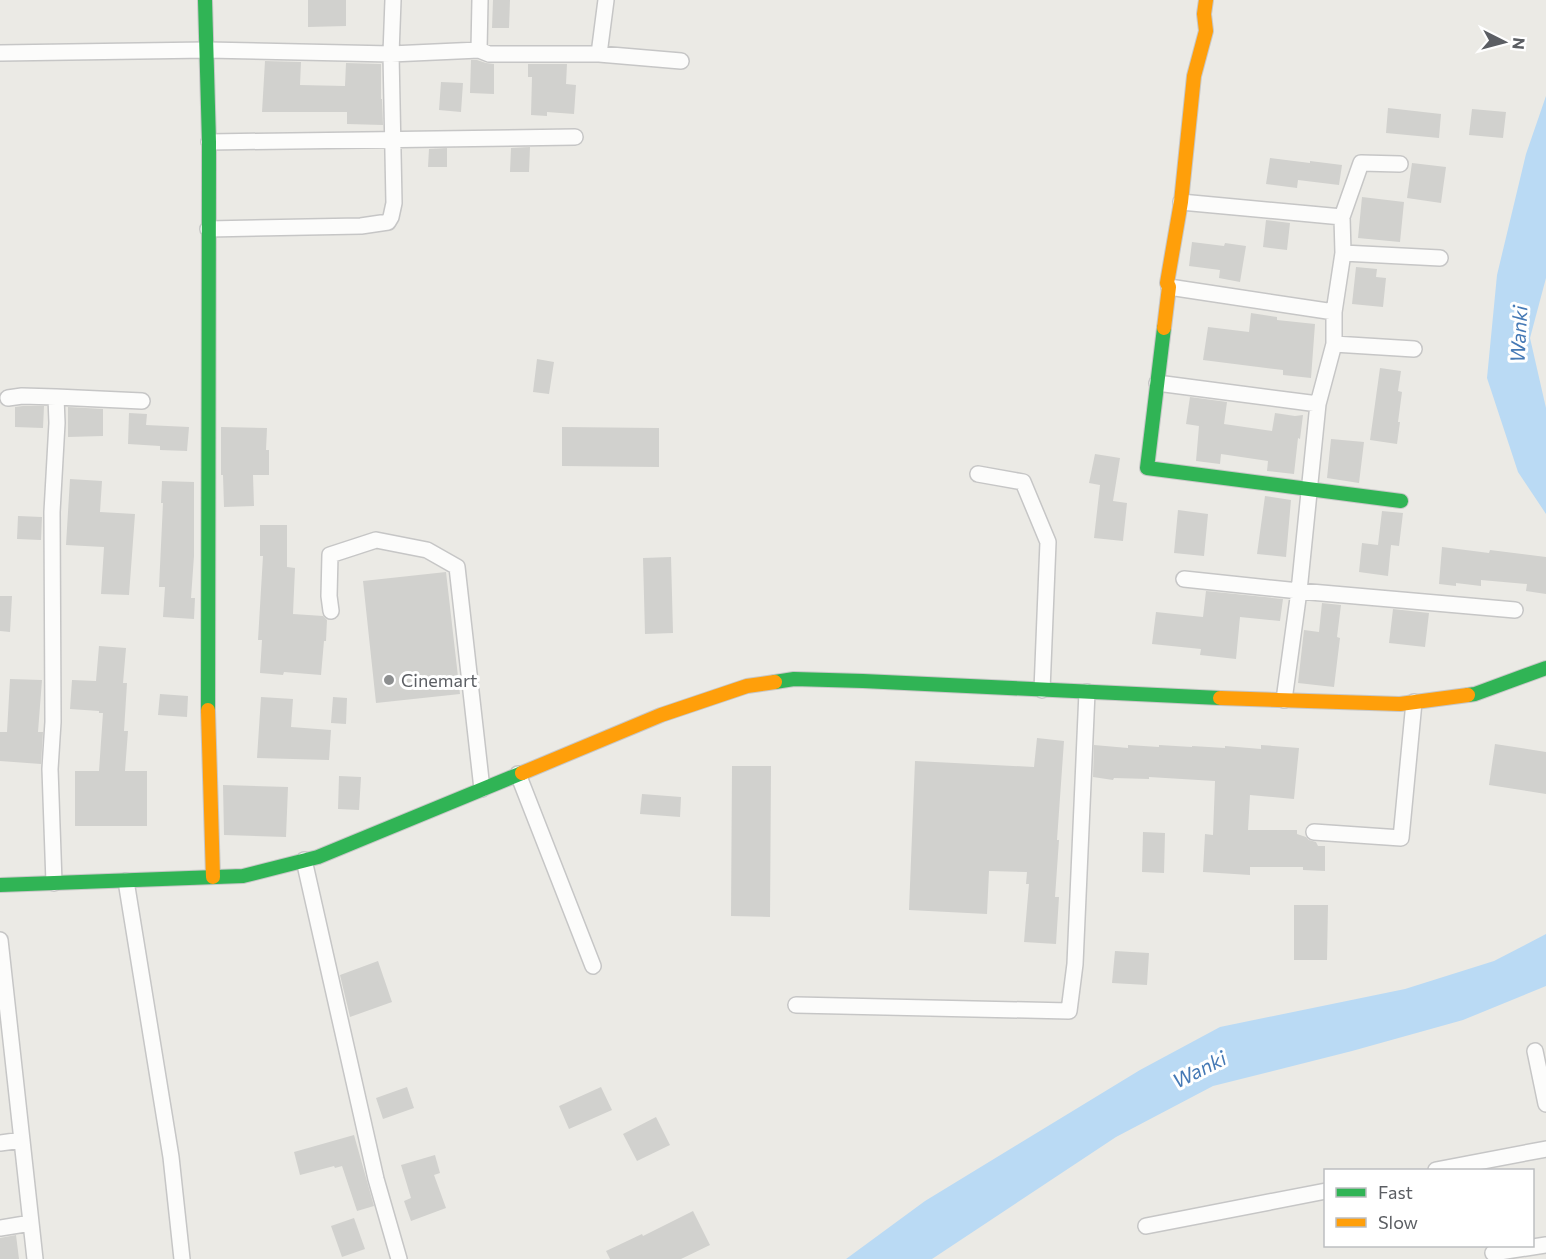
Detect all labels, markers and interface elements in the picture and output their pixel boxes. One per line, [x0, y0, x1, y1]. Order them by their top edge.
north arrow [1474, 12, 1534, 72]
text: N [1509, 37, 1529, 51]
water label: Wanki [1505, 304, 1532, 363]
place label: Cinemart [401, 669, 477, 691]
marker: Cinemart [382, 673, 396, 687]
water label: Wanki [1168, 1045, 1231, 1093]
legend [1324, 1169, 1534, 1247]
text: Fast [1378, 1181, 1413, 1203]
text: Slow [1378, 1211, 1418, 1233]

